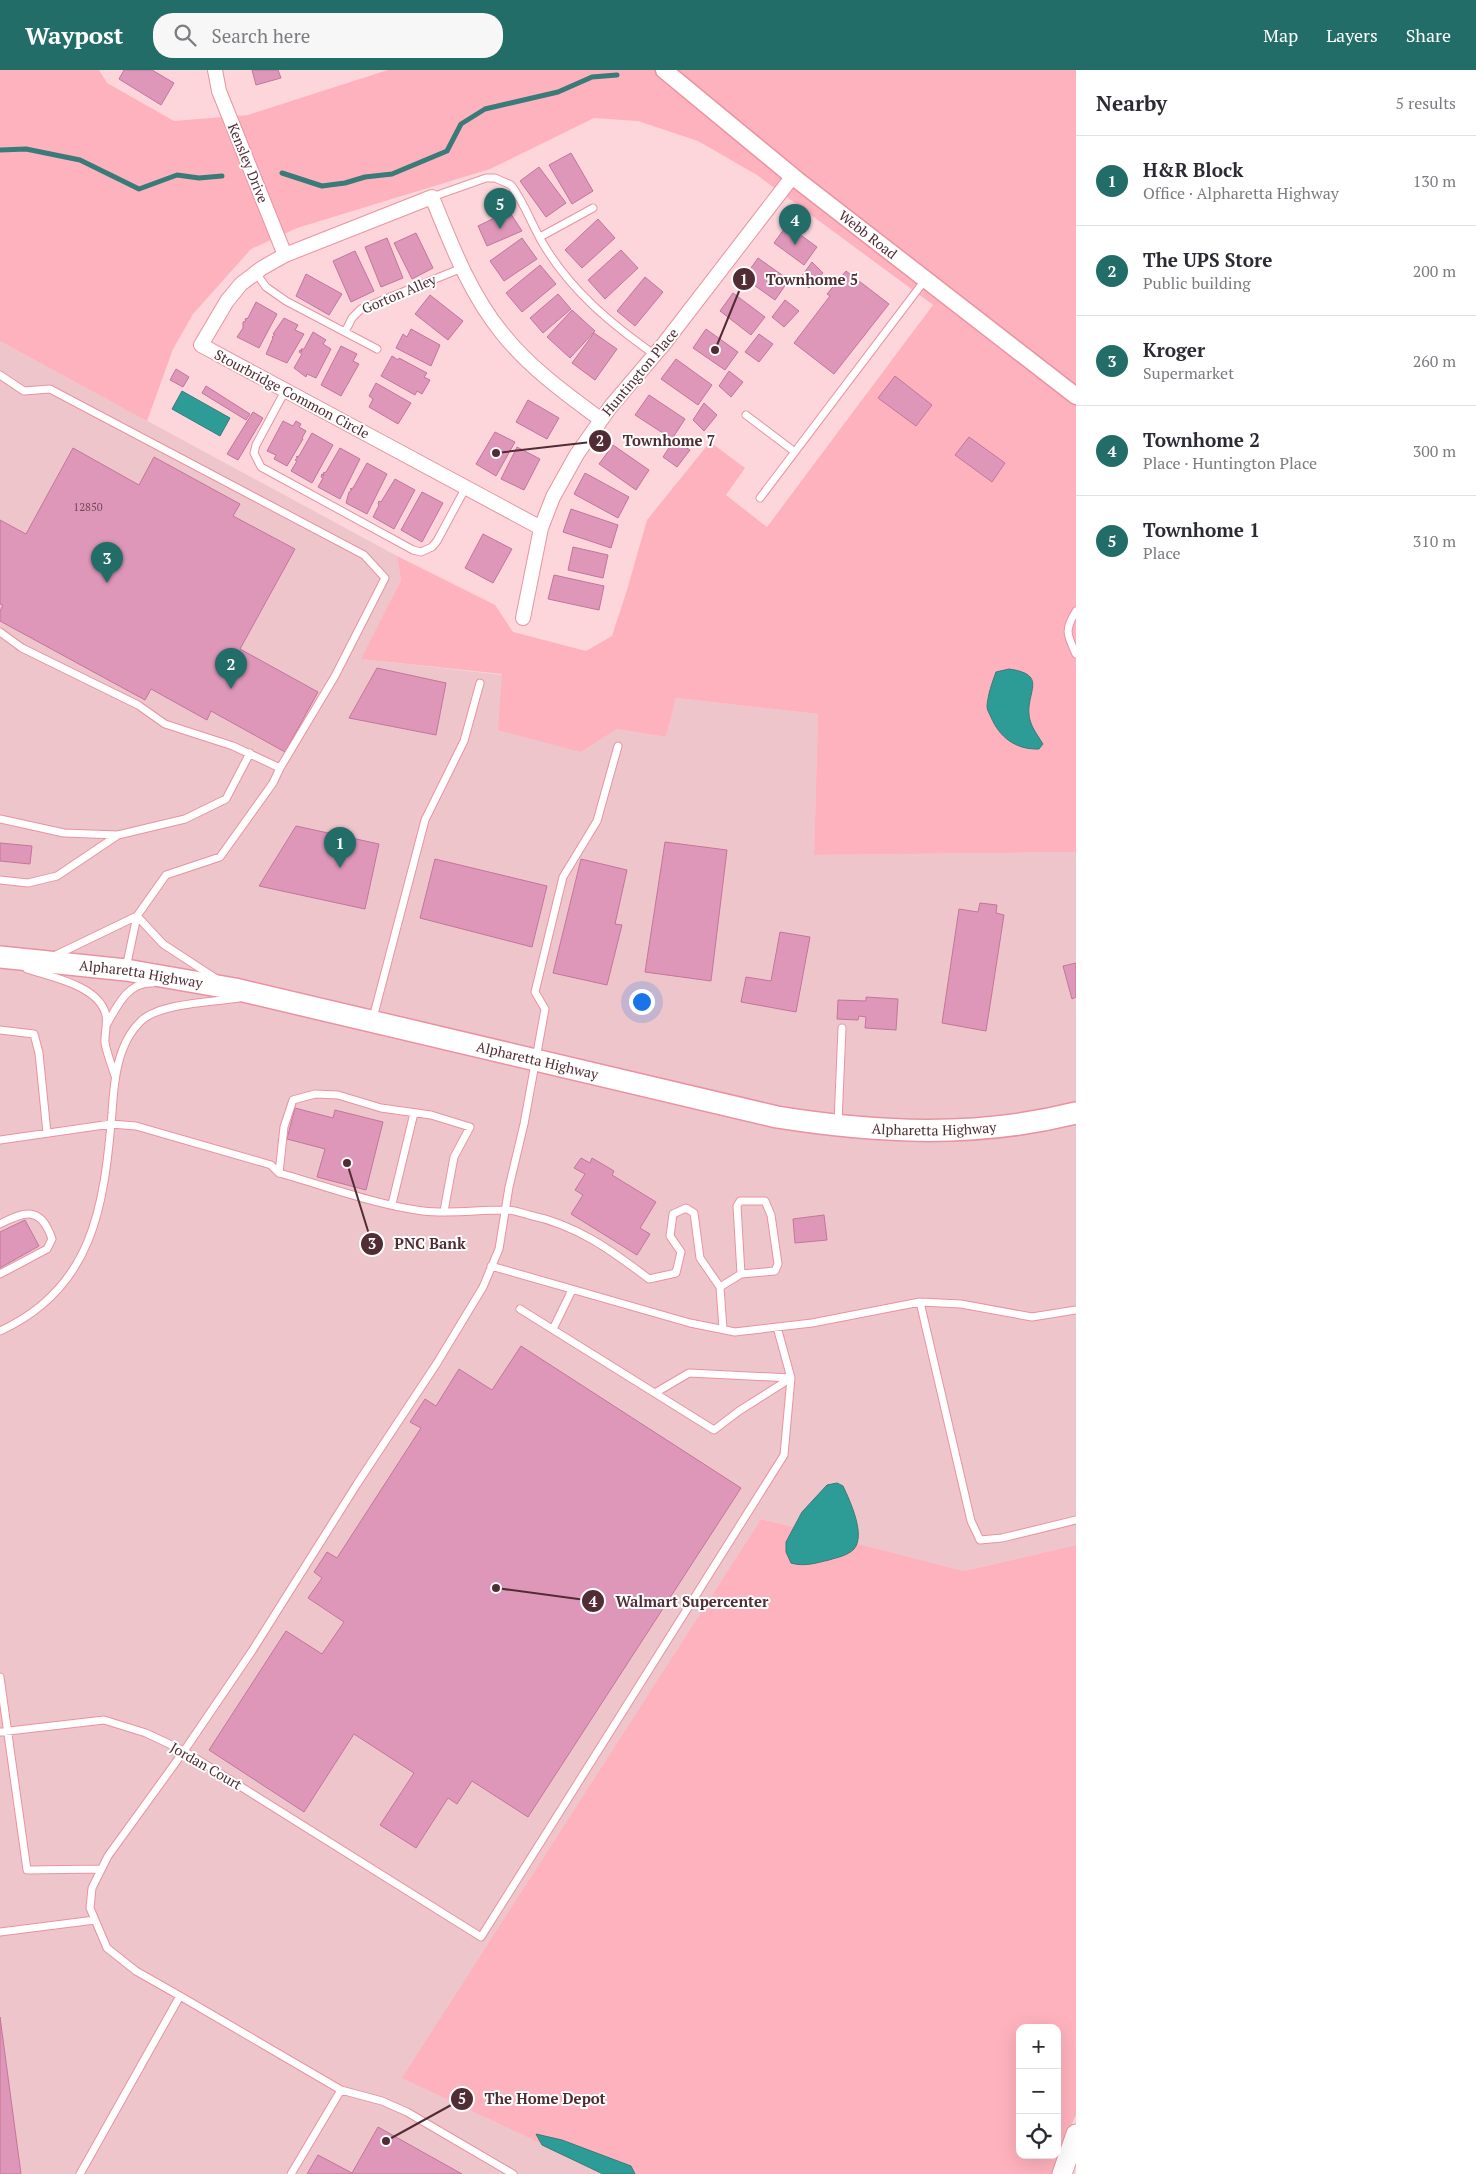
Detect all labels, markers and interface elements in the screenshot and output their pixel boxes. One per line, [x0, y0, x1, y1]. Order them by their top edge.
search box [153, 13, 503, 58]
text: Waypost [25, 19, 123, 51]
icon: search [171, 21, 199, 49]
text: Search here [211, 23, 310, 48]
text: Map [1263, 23, 1298, 47]
text: Layers [1326, 23, 1378, 47]
text: Share [1406, 23, 1451, 47]
text: Nearby [1096, 89, 1167, 117]
text: 5 results [1396, 92, 1456, 114]
street label: Kensley Drive [224, 120, 273, 206]
text: H&R Block [1143, 157, 1243, 182]
text: 1 [1107, 170, 1117, 192]
text: 130 m [1413, 170, 1456, 192]
text: Office · Alpharetta Highway [1143, 182, 1339, 204]
pin: 5 [484, 188, 516, 229]
pin: 4 [779, 204, 811, 245]
street label: Webb Road [835, 206, 901, 263]
text: The UPS Store [1143, 247, 1273, 272]
text: 2 [1107, 260, 1117, 282]
text: 200 m [1413, 260, 1456, 282]
callout: Townhome 5 [731, 264, 869, 294]
street label: Gorton Alley [359, 269, 440, 318]
text: 1 [740, 269, 748, 289]
text: Townhome 5 [766, 269, 858, 289]
text: Public building [1143, 272, 1251, 294]
street label: Huntington Place [597, 324, 682, 420]
text: Kroger [1143, 337, 1205, 362]
street label: Stourbridge Common Circle [211, 345, 373, 443]
text: 3 [1107, 350, 1117, 372]
text: 260 m [1413, 350, 1456, 372]
text: Supermarket [1143, 362, 1234, 384]
callout: Townhome 7 [588, 426, 725, 456]
text: Townhome 2 [1143, 427, 1260, 452]
text: 2 [596, 430, 604, 450]
text: Townhome 7 [623, 430, 715, 450]
text: 4 [1107, 440, 1117, 462]
text: 300 m [1413, 440, 1456, 462]
text: Place · Huntington Place [1143, 452, 1317, 474]
house number: 12850 [73, 500, 103, 514]
text: Townhome 1 [1143, 517, 1260, 542]
text: 5 [1107, 530, 1117, 552]
text: 310 m [1413, 530, 1456, 552]
pin: 3 [91, 542, 123, 583]
text: Place [1143, 542, 1181, 564]
pin: 2 [215, 648, 247, 689]
pin: 1 [324, 827, 356, 868]
street label: Alpharetta Highway [78, 955, 205, 992]
your location [629, 989, 655, 1015]
street label: Alpharetta Highway [475, 1036, 601, 1084]
street label: Alpharetta Highway [871, 1117, 998, 1139]
callout: PNC Bank [359, 1229, 476, 1259]
text: 3 [368, 1233, 376, 1253]
text: PNC Bank [394, 1233, 466, 1253]
callout: Walmart Supercenter [581, 1586, 779, 1616]
text: 4 [589, 1591, 598, 1611]
text: Walmart Supercenter [615, 1591, 769, 1611]
street label: Jordan Court [167, 1737, 246, 1794]
map controls [1016, 2024, 1061, 2159]
button: + [1016, 2024, 1061, 2069]
button: − [1016, 2069, 1061, 2114]
callout: The Home Depot [450, 2084, 616, 2114]
text: 5 [458, 2088, 466, 2108]
text: The Home Depot [484, 2088, 606, 2108]
button: locate [1016, 2114, 1061, 2159]

